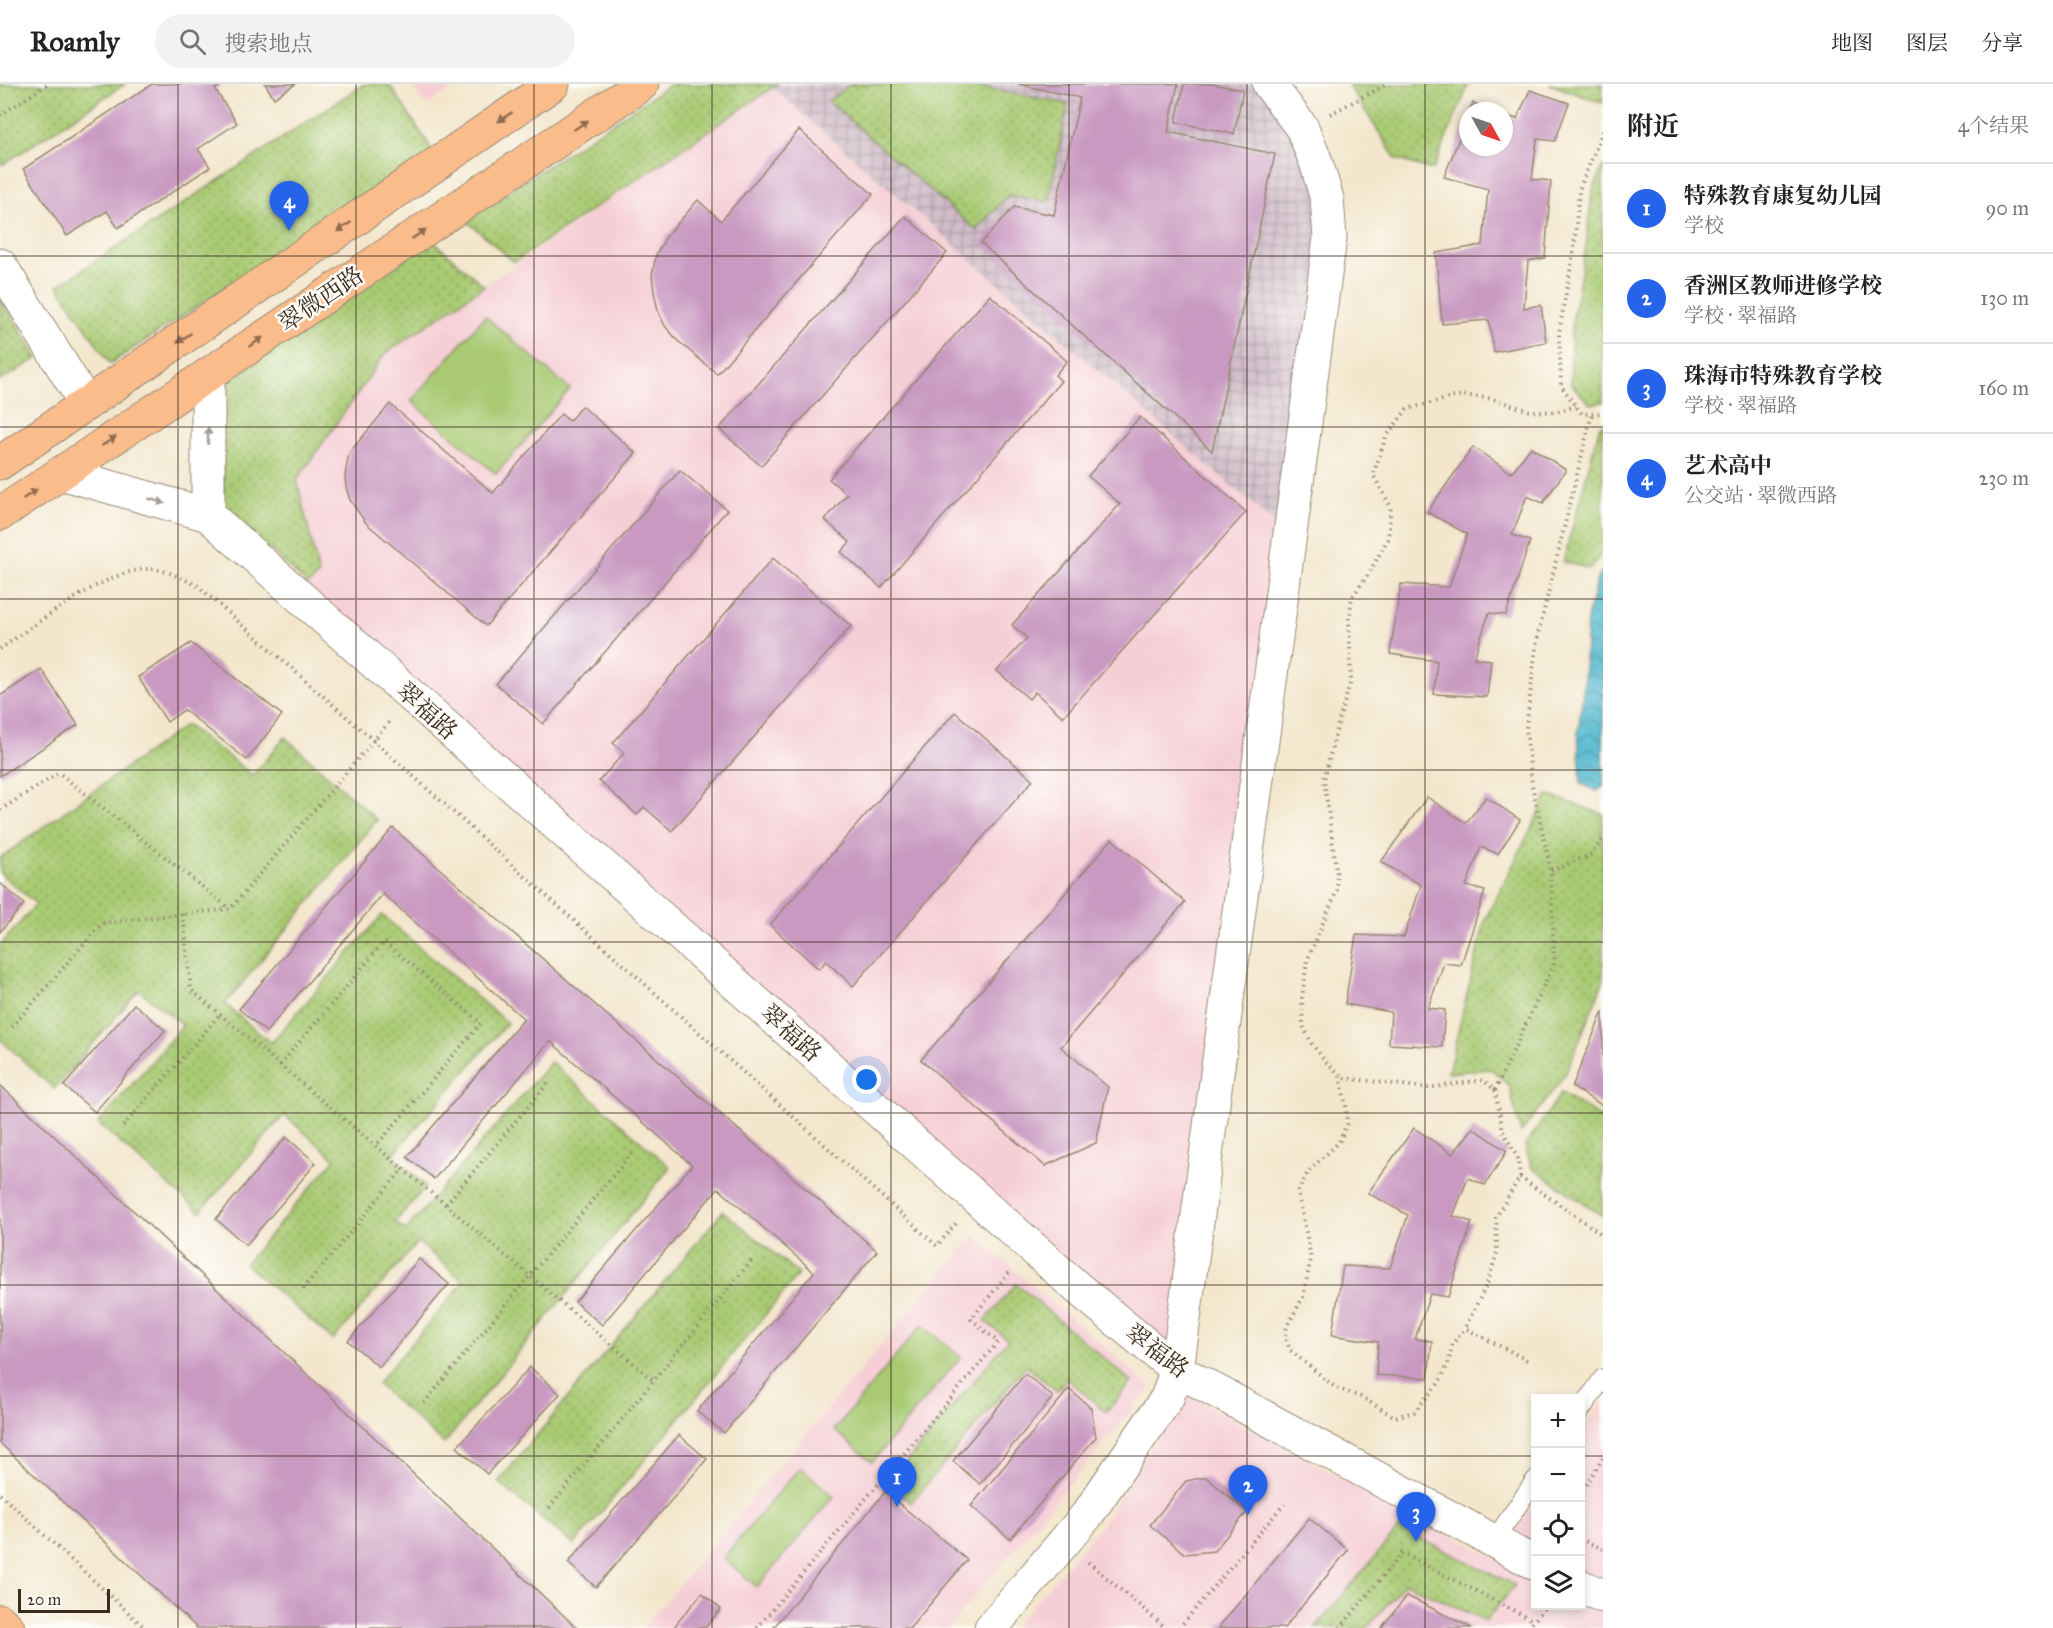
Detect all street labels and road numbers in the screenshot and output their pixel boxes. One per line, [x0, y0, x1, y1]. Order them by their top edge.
street label: 翠微西路 [273, 260, 369, 338]
street label: 翠福路 [390, 676, 464, 746]
street label: 翠福路 [754, 998, 828, 1068]
street label: 翠福路 [1119, 1317, 1195, 1385]

